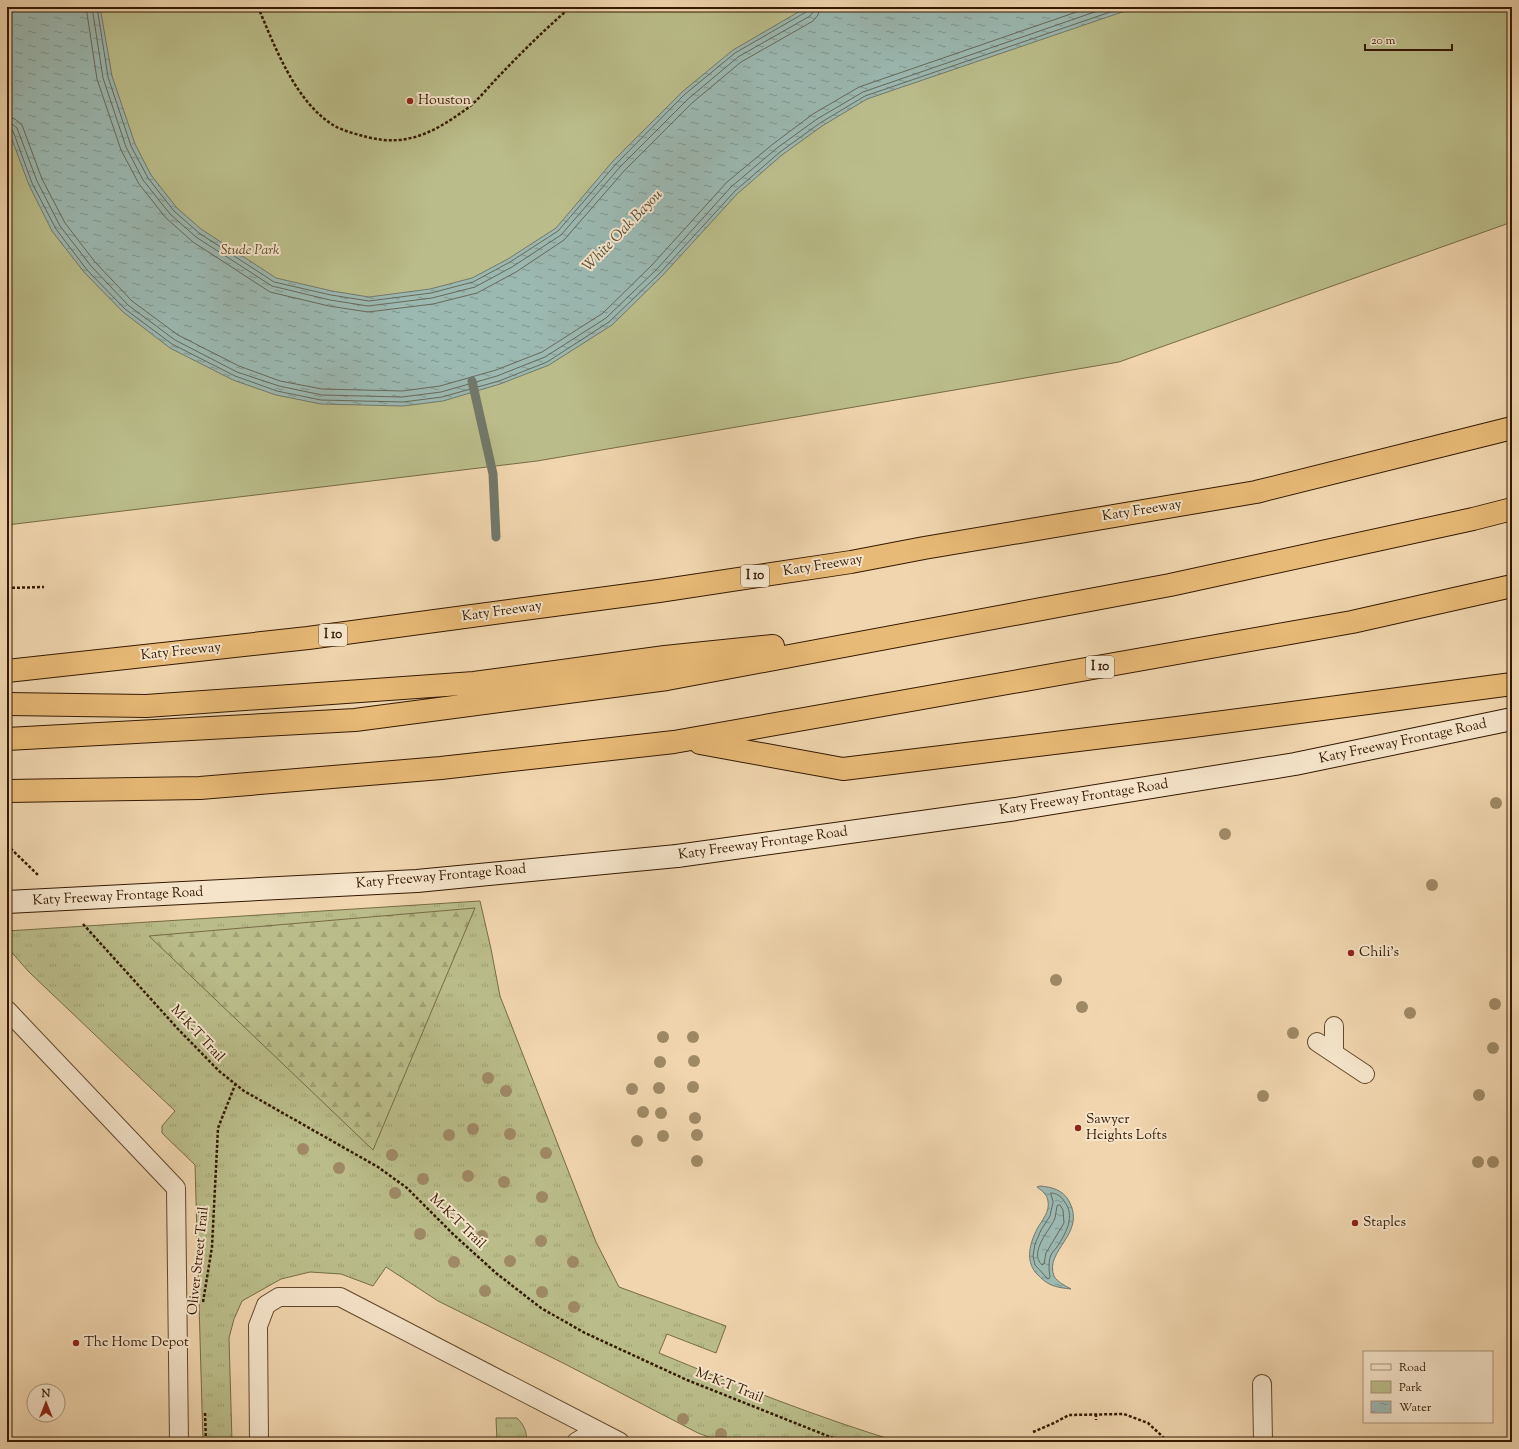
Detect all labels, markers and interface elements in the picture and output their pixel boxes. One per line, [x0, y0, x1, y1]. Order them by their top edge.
scale bar [1365, 26, 1452, 52]
text: 20 m [1371, 32, 1396, 50]
place label: Houston [418, 91, 471, 111]
marker: Houston [405, 96, 415, 106]
water label: White Oak Bayou [578, 185, 668, 277]
park label: Stude Park [221, 241, 280, 261]
street label: Katy Freeway [1101, 495, 1183, 527]
street label: Katy Freeway [782, 550, 864, 582]
road number: I 10 [741, 565, 769, 587]
street label: Katy Freeway [461, 596, 543, 628]
road number: I 10 [319, 624, 347, 646]
street label: Katy Freeway [140, 638, 222, 666]
road number: I 10 [1086, 656, 1114, 678]
street label: Katy Freeway Frontage Road [1317, 714, 1489, 770]
street label: Katy Freeway Frontage Road [998, 775, 1170, 821]
street label: Katy Freeway Frontage Road [677, 822, 849, 866]
street label: Katy Freeway Frontage Road [355, 860, 527, 894]
street label: Katy Freeway Frontage Road [32, 883, 204, 911]
place label: Chili's [1359, 943, 1399, 963]
marker: Chili's [1346, 948, 1356, 958]
street label: M-K-T Trail [165, 1001, 229, 1067]
place label: Sawyer Heights Lofts [1086, 1110, 1167, 1146]
marker: Sawyer Heights Lofts [1073, 1123, 1083, 1133]
street label: M-K-T Trail [424, 1190, 490, 1254]
street label: Oliver Street Trail [183, 1206, 215, 1316]
place label: Staples [1363, 1213, 1406, 1233]
marker: Staples [1350, 1218, 1360, 1228]
place label: The Home Depot [84, 1333, 189, 1353]
marker: The Home Depot [71, 1338, 81, 1348]
legend [1363, 1351, 1493, 1423]
text: Road [1399, 1359, 1426, 1377]
street label: M-K-T Trail [692, 1363, 766, 1409]
text: Park [1399, 1379, 1422, 1397]
north arrow [26, 1383, 66, 1423]
text: N [41, 1386, 51, 1402]
text: Water [1399, 1399, 1432, 1417]

